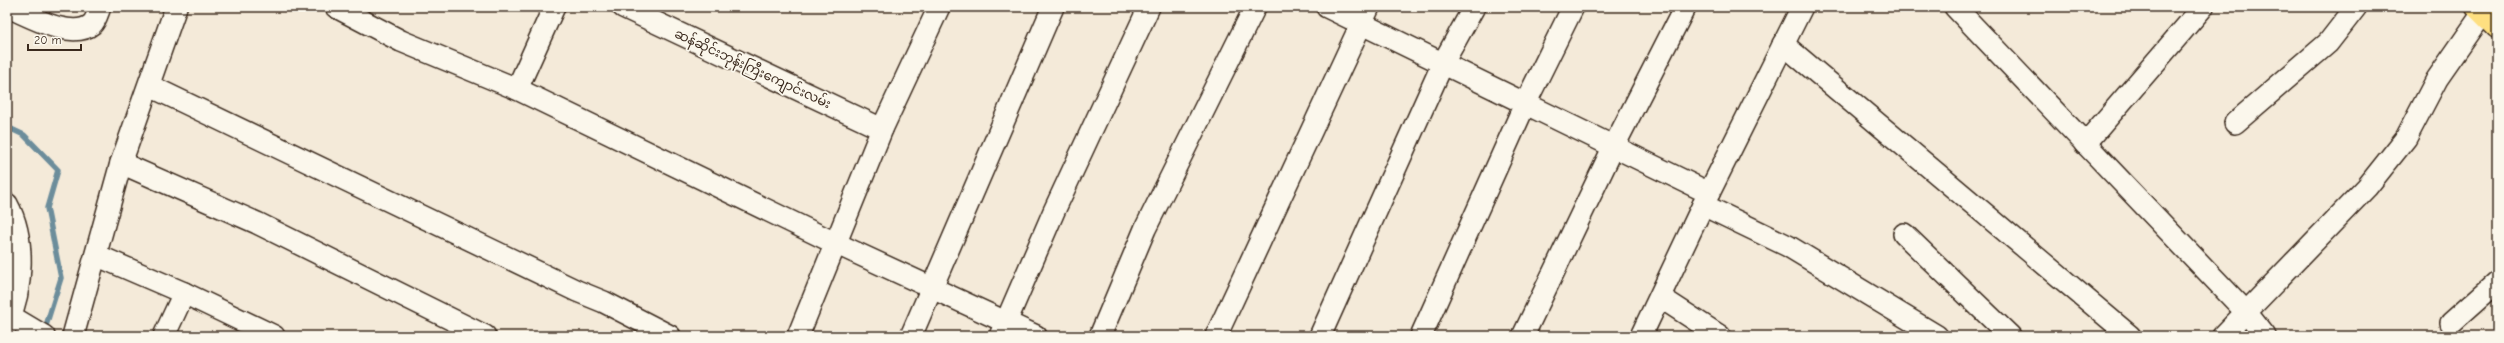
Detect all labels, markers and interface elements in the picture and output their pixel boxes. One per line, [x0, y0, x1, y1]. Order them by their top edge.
street label: ဆန်ဆိုင်းဘုန်းကြီးကျောင်းလမ်း [671, 25, 834, 114]
scale bar [28, 26, 81, 52]
text: 20 m [34, 33, 62, 47]

